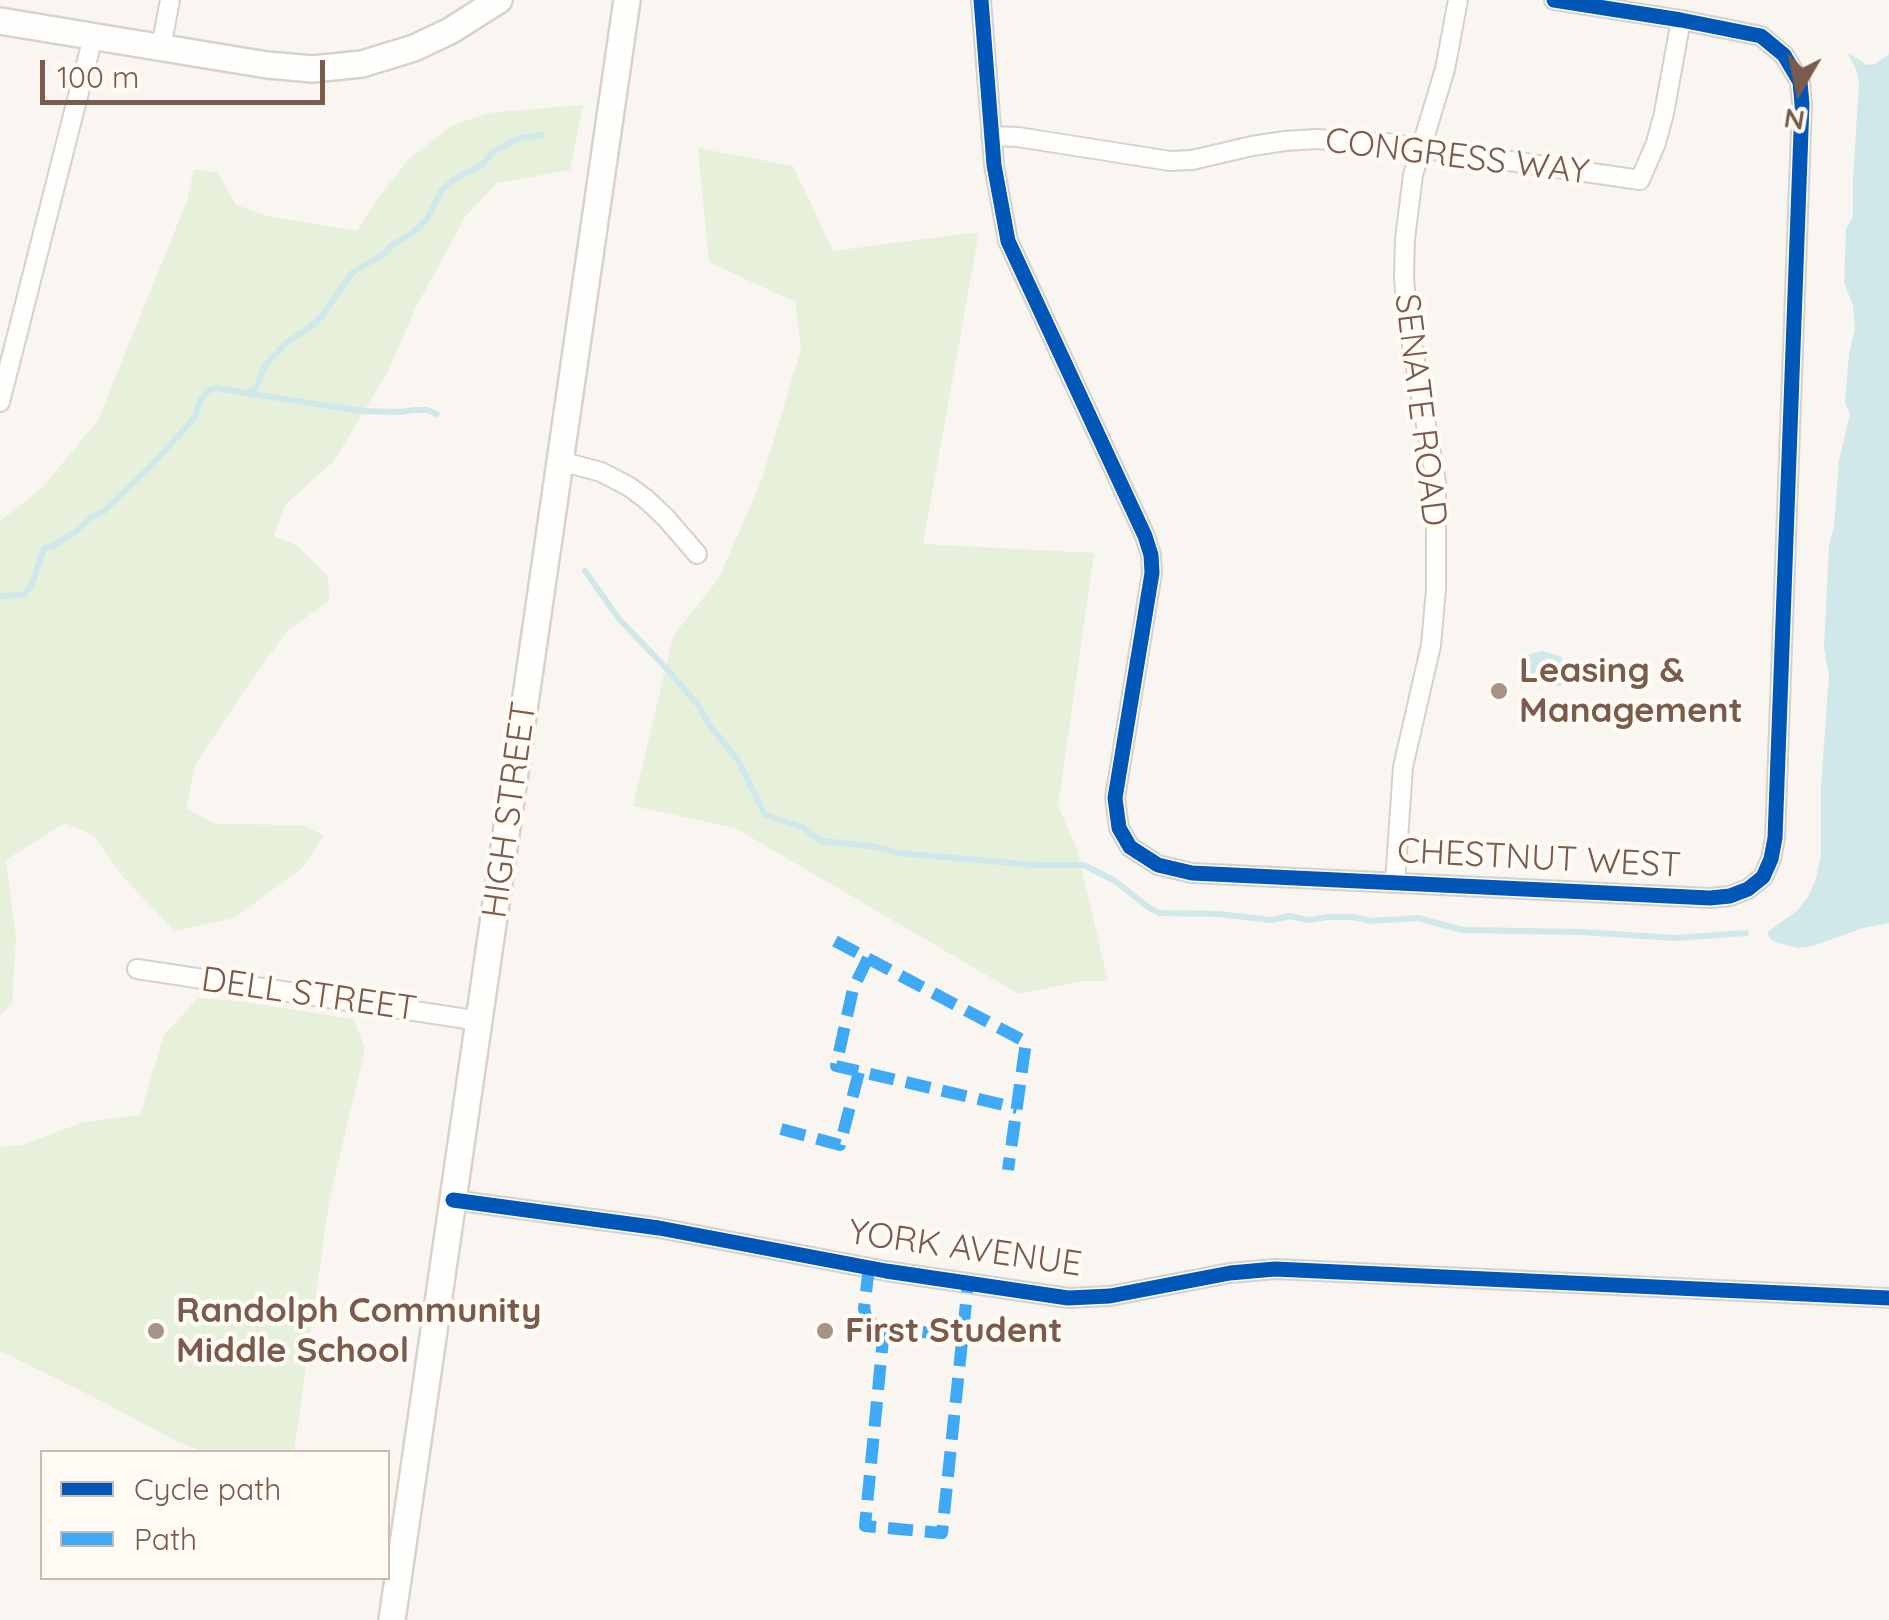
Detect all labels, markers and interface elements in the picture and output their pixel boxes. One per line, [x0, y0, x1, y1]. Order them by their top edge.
scale bar [45, 40, 330, 102]
north arrow [1749, 40, 1849, 140]
text: 100 m [57, 58, 139, 96]
text: N [1781, 101, 1807, 139]
street label: CONGRESS WAY [1323, 120, 1591, 194]
street label: SENATE ROAD [1385, 291, 1455, 529]
place label: Leasing & Management [1519, 650, 1743, 732]
marker: Leasing & Management [1488, 680, 1510, 702]
street label: HIGH STREET [474, 699, 546, 921]
street label: CHESTNUT WEST [1396, 831, 1682, 887]
street label: DELL STREET [199, 959, 419, 1031]
street label: YORK AVENUE [846, 1212, 1084, 1286]
place label: Randolph Community Middle School [176, 1290, 541, 1372]
place label: First Student [845, 1310, 1063, 1352]
marker: Randolph Community Middle School [145, 1320, 167, 1342]
marker: First Student [814, 1320, 836, 1342]
legend [40, 1450, 390, 1580]
text: Cycle path [134, 1470, 281, 1508]
text: Path [134, 1520, 197, 1558]

